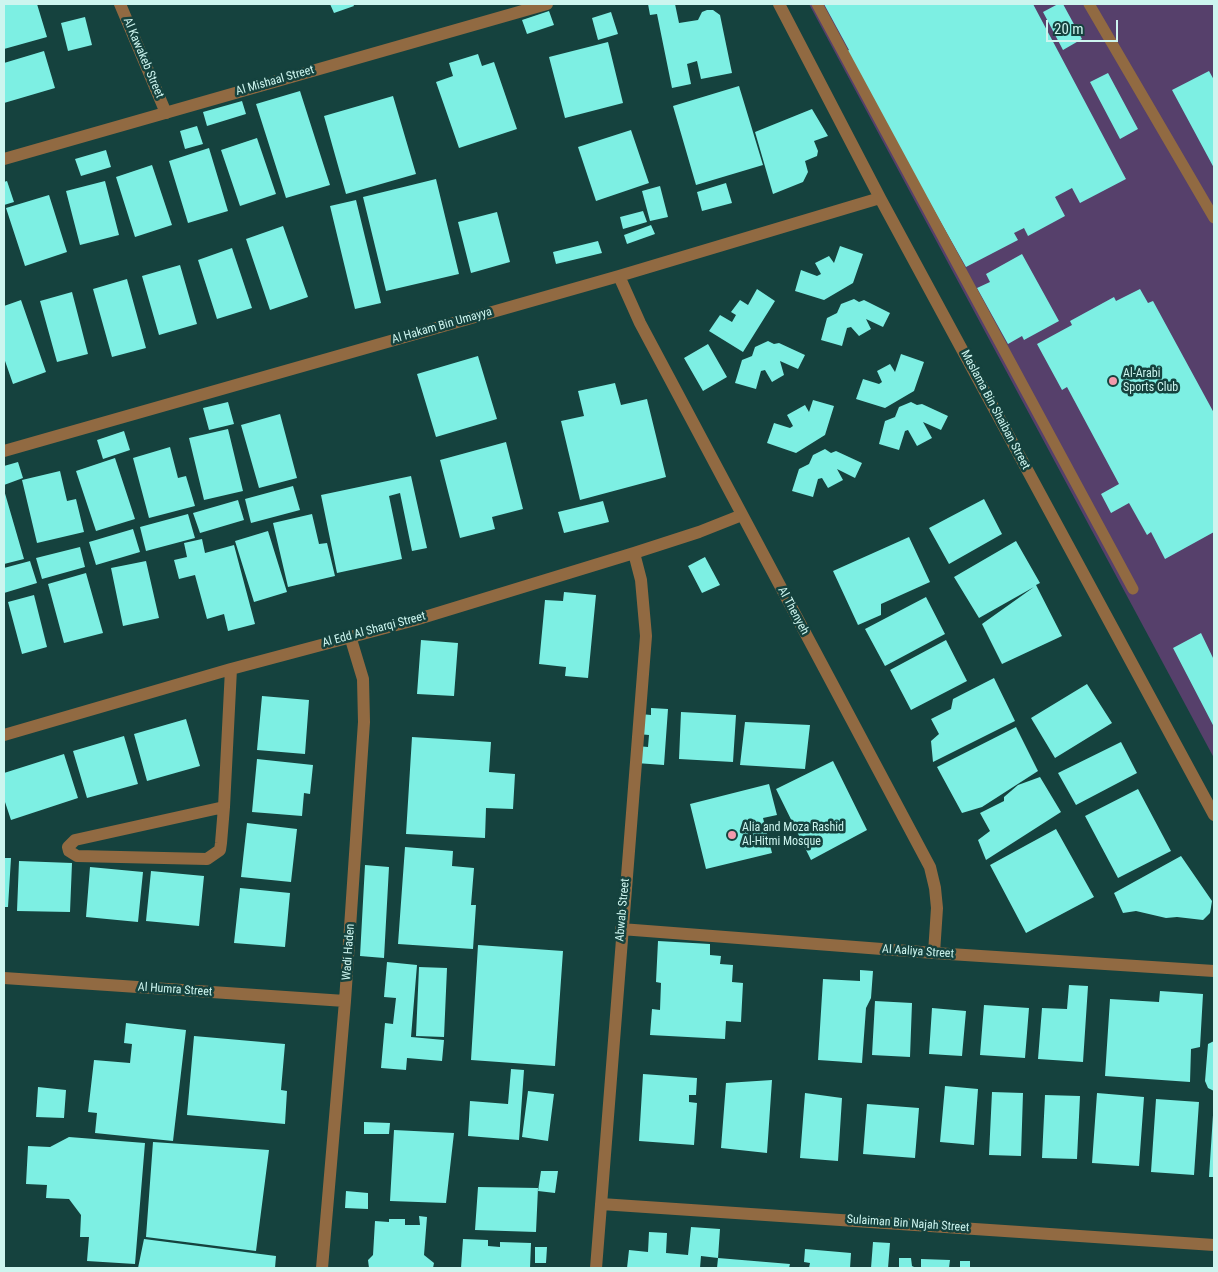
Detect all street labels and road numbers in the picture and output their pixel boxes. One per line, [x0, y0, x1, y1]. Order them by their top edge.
street label: Al Kawakeb Street [120, 16, 166, 100]
street label: Al Mishaal Street [234, 63, 316, 99]
street label: Al Hakam Bin Umayya [390, 305, 494, 347]
street label: Maslama Bin Shaiban Street [957, 348, 1033, 472]
street label: Al Thenyeh [774, 585, 812, 637]
street label: Al Edd Al Sharqi Street [321, 609, 427, 651]
street label: Abwab Street [613, 878, 633, 942]
street label: Wadi Haden [340, 923, 358, 981]
street label: Al Aaliya Street [882, 942, 954, 962]
street label: Al Humra Street [137, 980, 213, 1000]
street label: Sulaiman Bin Najah Street [846, 1213, 970, 1235]

